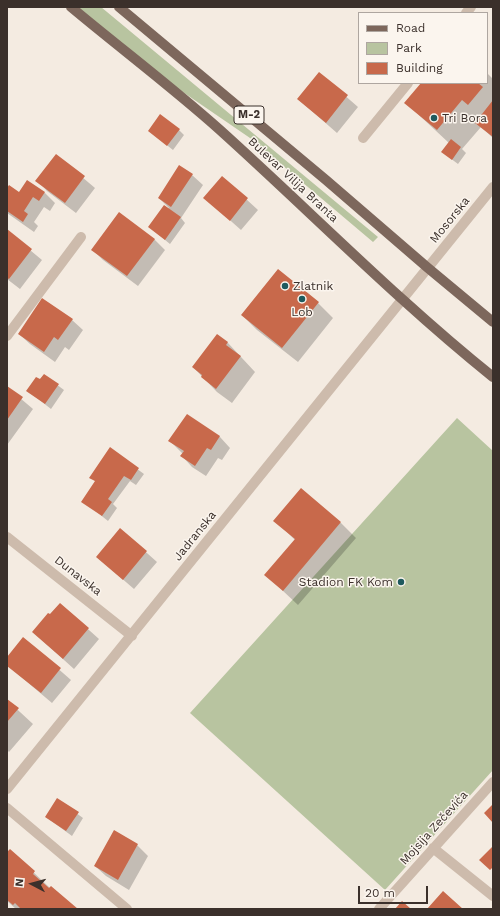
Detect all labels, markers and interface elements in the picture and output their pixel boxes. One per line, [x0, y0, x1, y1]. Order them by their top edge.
legend [358, 12, 488, 84]
text: Road [396, 21, 425, 35]
text: Park [396, 41, 422, 55]
text: Building [396, 61, 443, 75]
road number: M-2 [234, 106, 264, 124]
place label: Tri Bora [442, 111, 487, 125]
marker: Tri Bora [429, 113, 439, 123]
street label: Bulevar Vilija Branta [245, 135, 341, 225]
street label: Mosorska [427, 194, 473, 246]
place label: Zlatnik [293, 279, 333, 293]
marker: Zlatnik [280, 281, 290, 291]
marker: Lob [297, 294, 307, 304]
place label: Lob [291, 305, 313, 319]
street label: Jadranska [171, 508, 219, 564]
street label: Dunavska [52, 553, 104, 599]
place label: Stadion FK Kom [299, 575, 393, 589]
marker: Stadion FK Kom [396, 577, 406, 587]
street label: Mojsija Zečevića [397, 788, 471, 868]
north arrow [12, 864, 52, 904]
text: N [13, 878, 26, 887]
scale bar [360, 878, 430, 904]
text: 20 m [365, 886, 395, 900]

